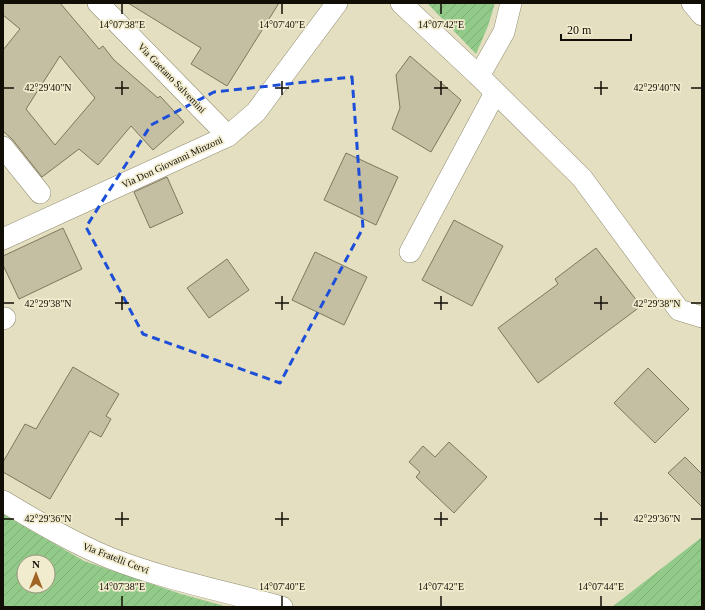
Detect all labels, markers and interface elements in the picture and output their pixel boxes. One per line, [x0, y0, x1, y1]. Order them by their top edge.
scale bar [561, 16, 631, 42]
text: 14°07'38"E [99, 19, 145, 30]
text: 14°07'40"E [259, 19, 305, 30]
text: 14°07'42"E [418, 19, 464, 30]
text: 20 m [567, 23, 592, 37]
street label: Via Gaetano Salvemini [136, 41, 208, 115]
text: 42°29'40"N [24, 82, 72, 93]
text: 42°29'40"N [633, 82, 681, 93]
street label: Via Don Giovanni Minzoni [120, 134, 224, 190]
text: 42°29'38"N [24, 298, 72, 309]
text: 42°29'38"N [633, 298, 681, 309]
text: 42°29'36"N [24, 513, 72, 524]
text: 42°29'36"N [633, 513, 681, 524]
street label: Via Fratelli Cervi [81, 540, 151, 576]
north arrow [16, 554, 56, 594]
text: N [32, 558, 40, 570]
text: 14°07'38"E [99, 581, 145, 592]
text: 14°07'40"E [259, 581, 305, 592]
text: 14°07'42"E [418, 581, 464, 592]
text: 14°07'44"E [578, 581, 624, 592]

